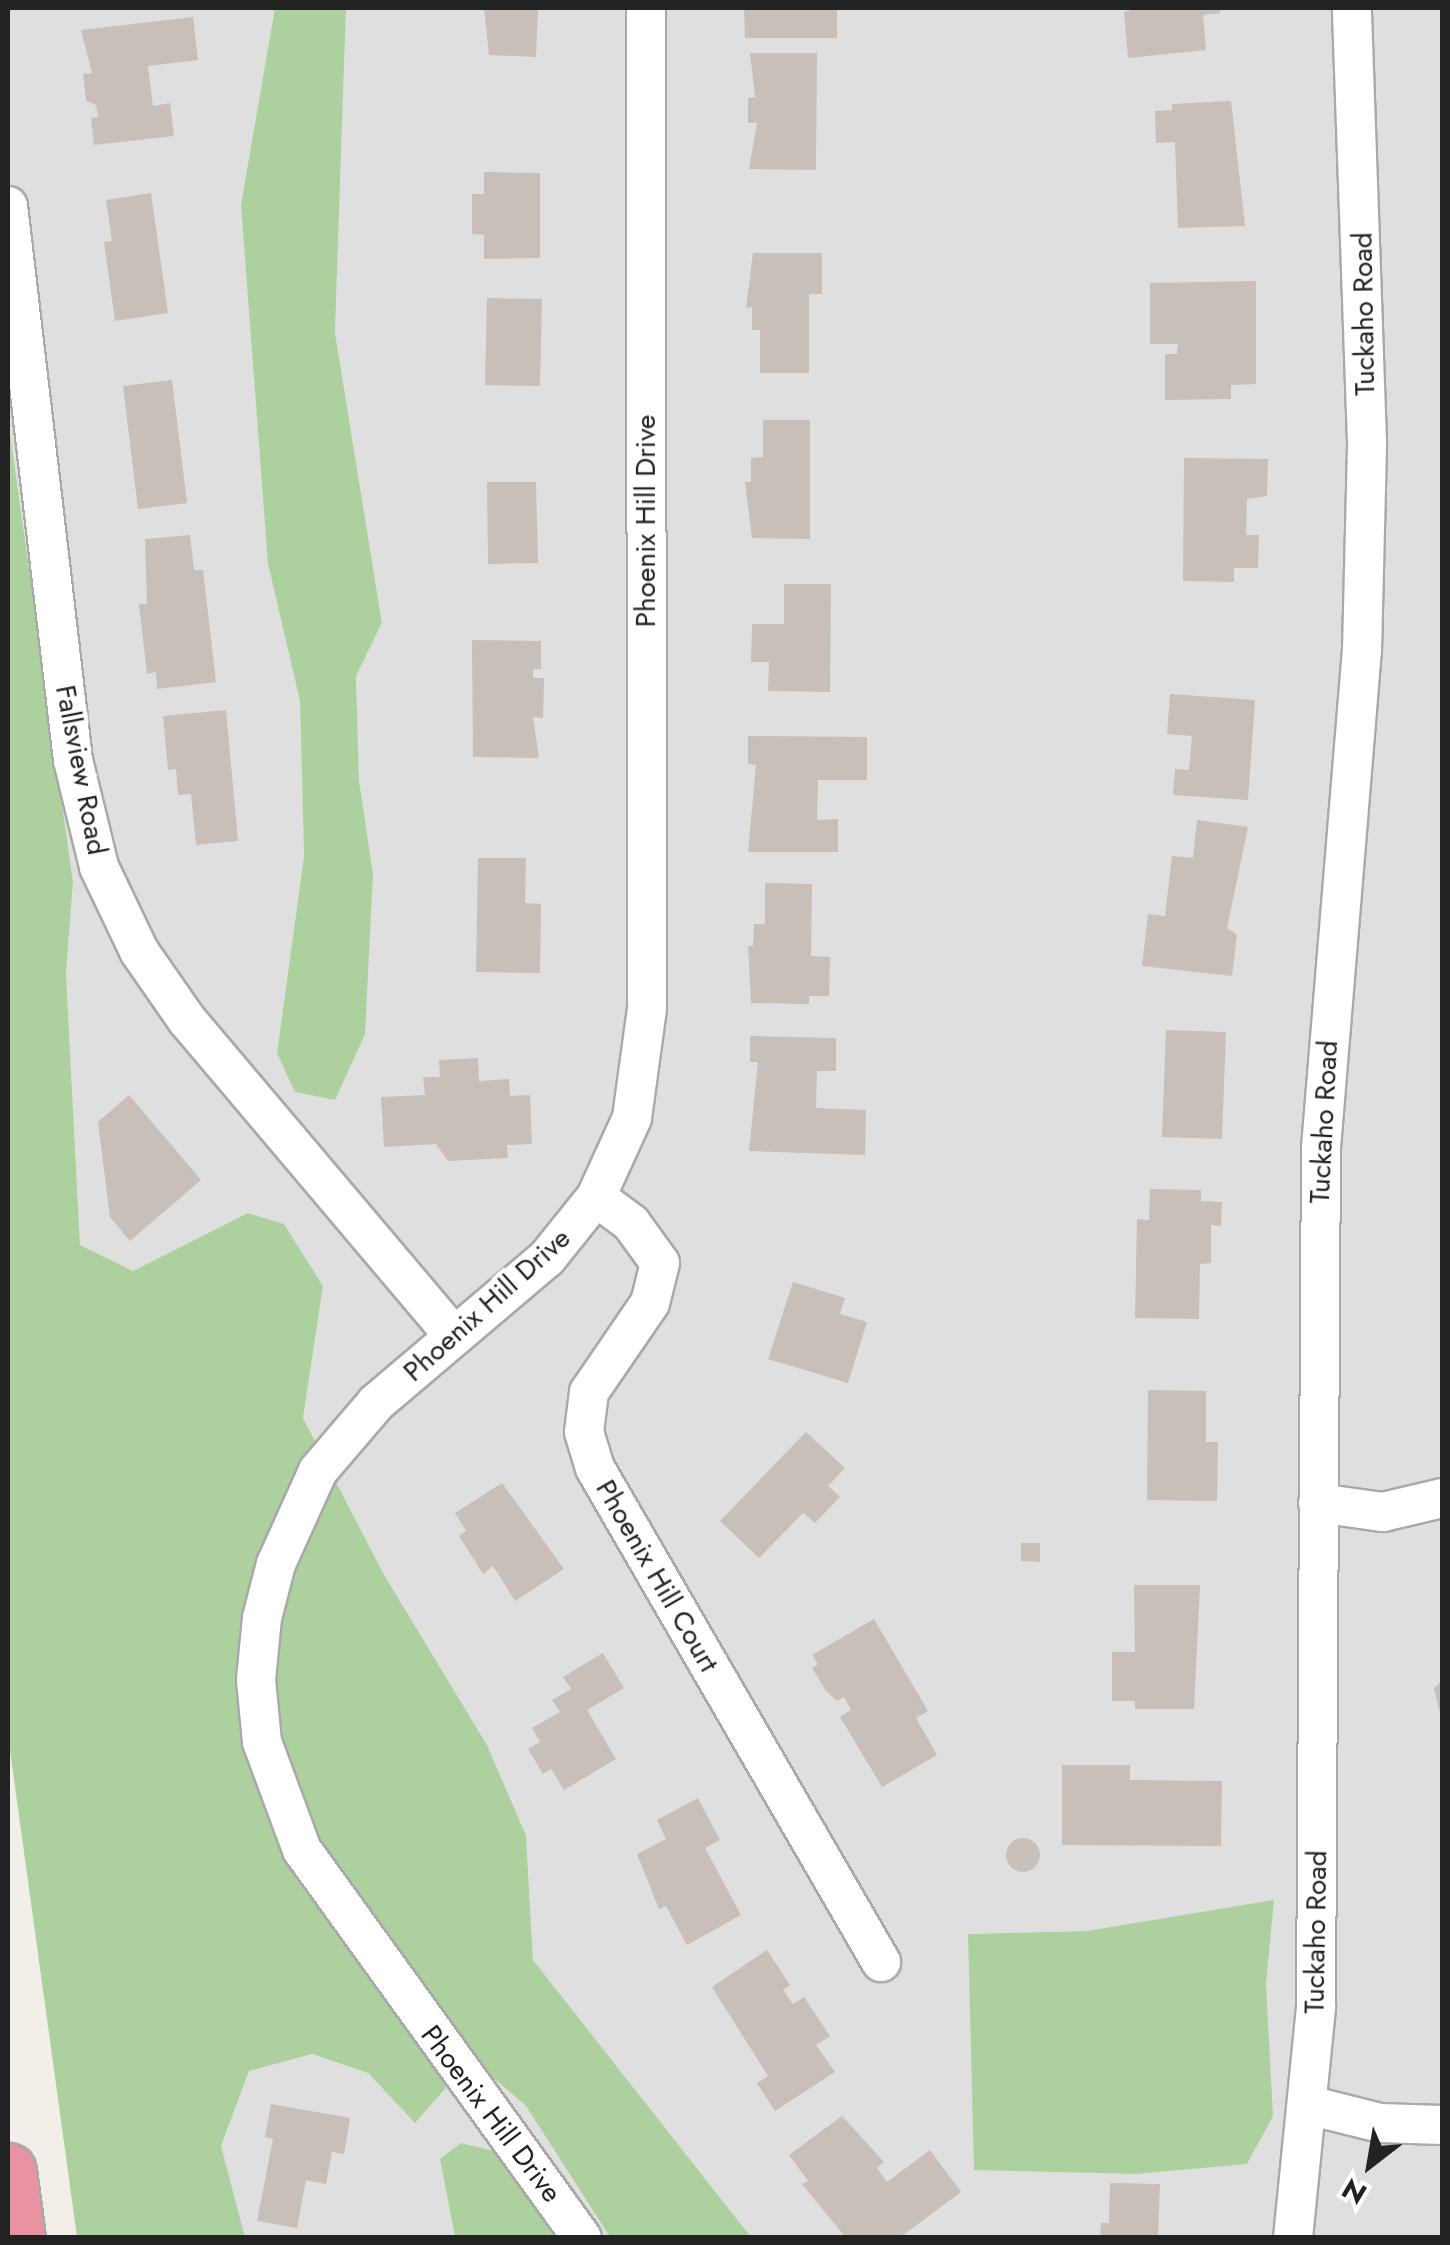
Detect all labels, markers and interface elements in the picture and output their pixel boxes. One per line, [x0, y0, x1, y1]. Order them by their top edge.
street label: Tuckaho Road [1346, 232, 1382, 396]
street label: Phoenix Hill Drive [629, 415, 663, 627]
street label: Fallsview Road [48, 682, 114, 858]
street label: Tuckaho Road [1303, 1040, 1345, 1204]
street label: Phoenix Hill Drive [397, 1221, 577, 1389]
street label: Phoenix Hill Court [588, 1474, 726, 1678]
street label: Tuckaho Road [1298, 1850, 1334, 2014]
street label: Phoenix Hill Drive [414, 2019, 568, 2209]
north arrow [1320, 2115, 1420, 2215]
text: N [1334, 2168, 1374, 2214]

